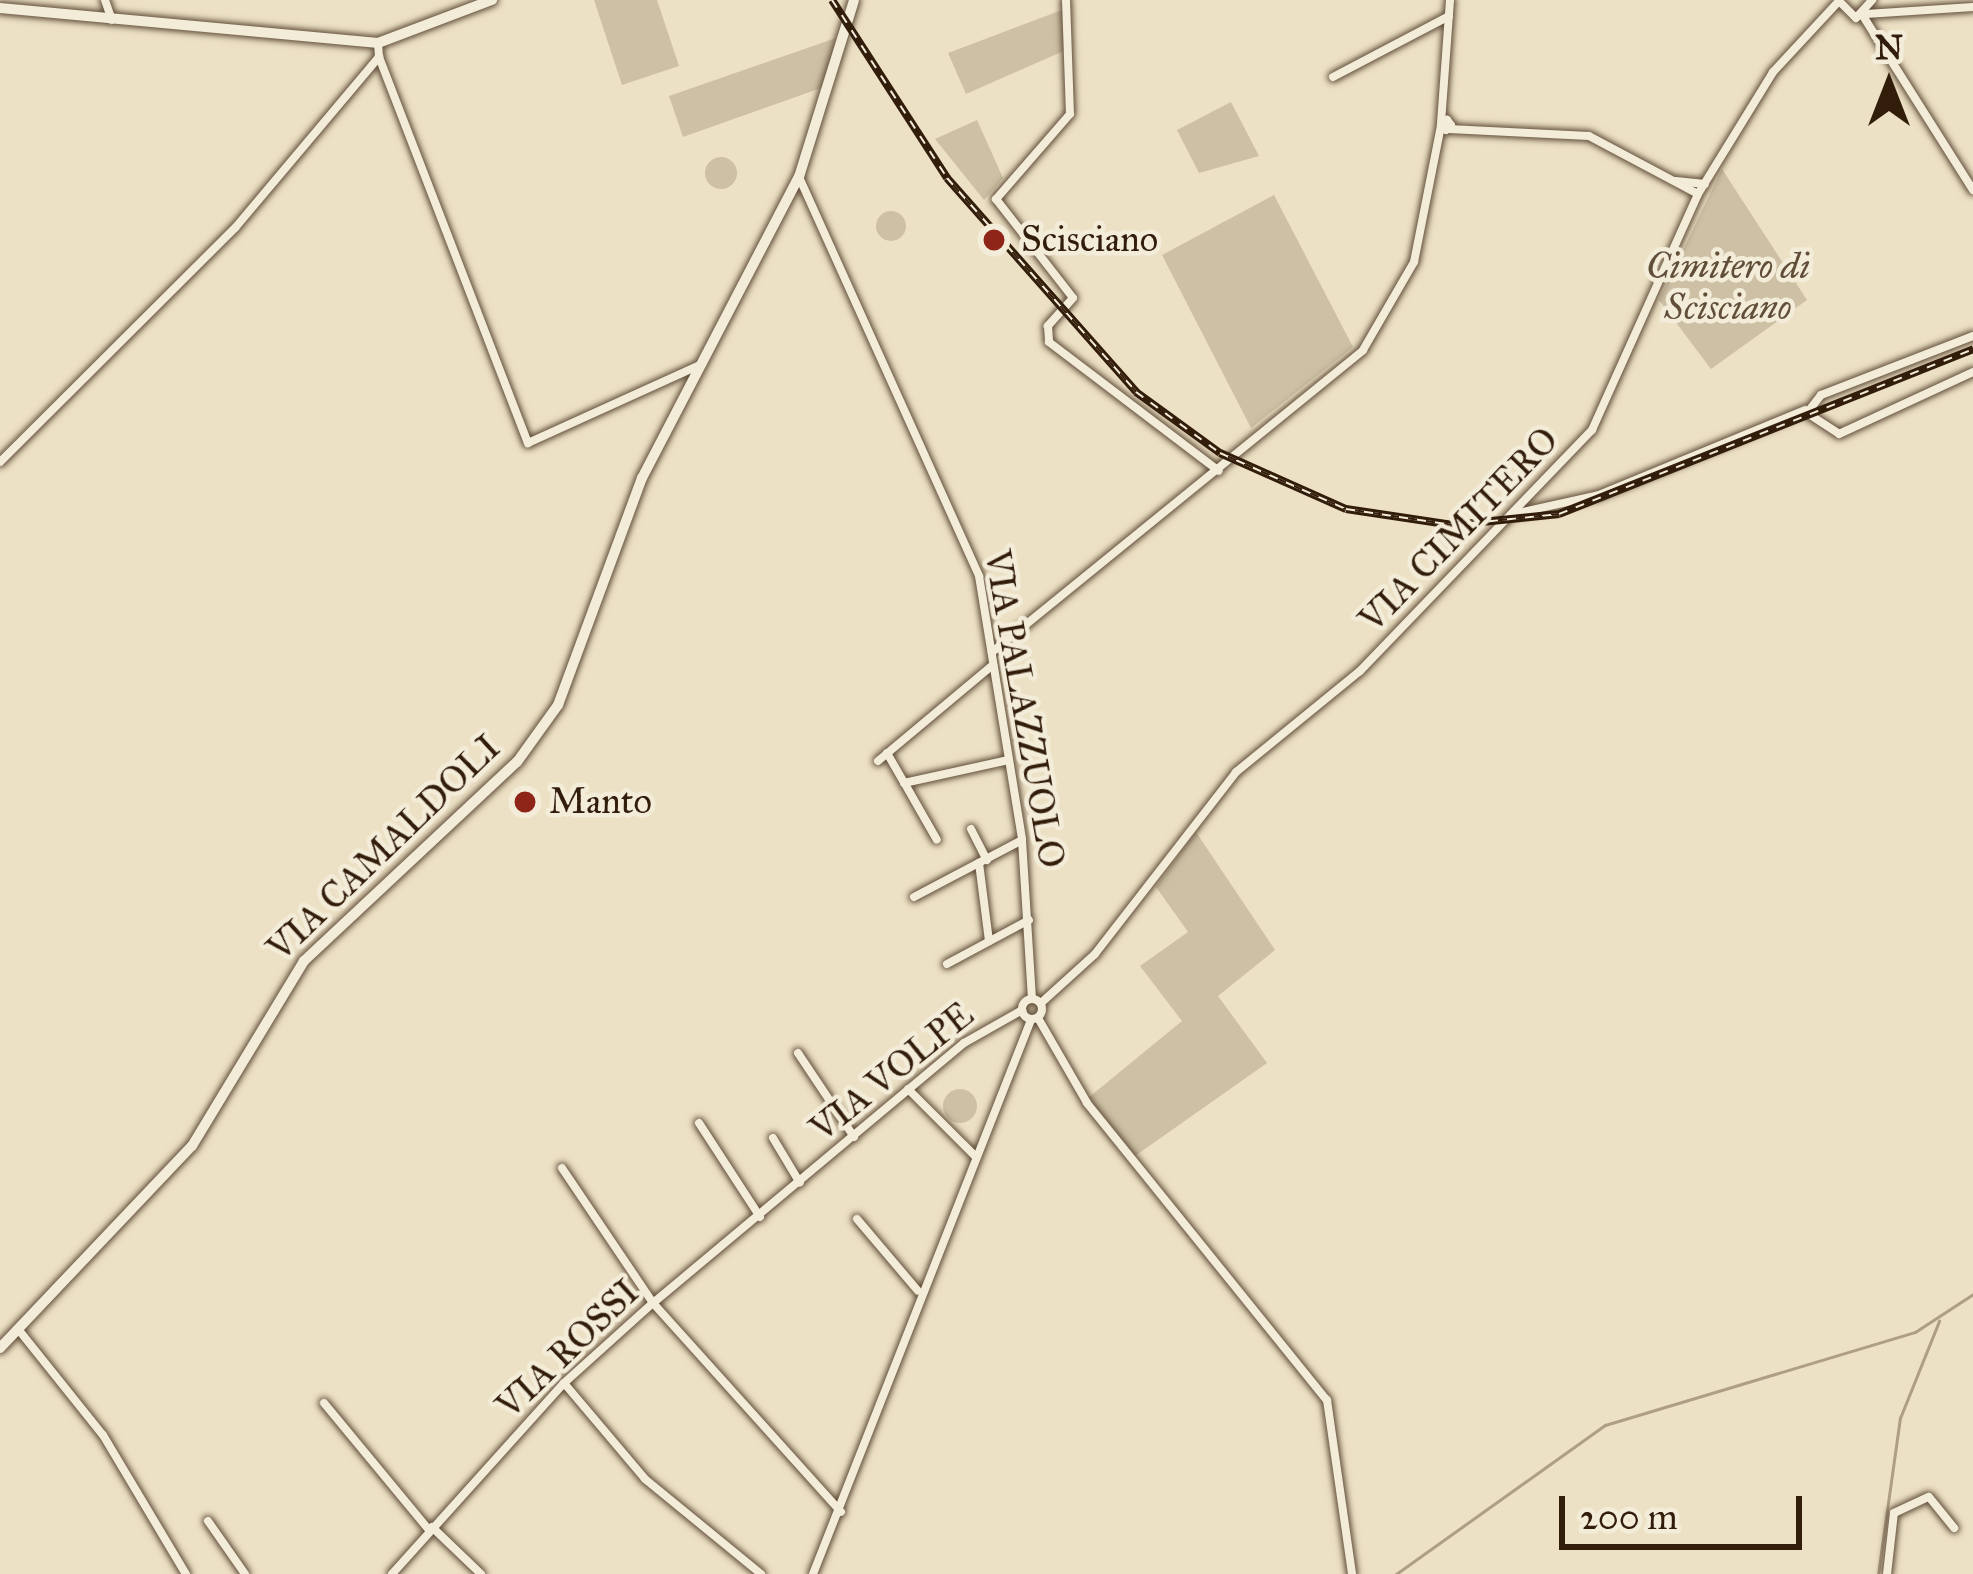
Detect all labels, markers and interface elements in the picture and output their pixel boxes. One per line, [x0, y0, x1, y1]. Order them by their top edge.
north arrow [1829, 24, 1949, 144]
text: N [1875, 28, 1903, 68]
place label: Scisciano [1021, 218, 1158, 262]
marker: Scisciano [978, 224, 1010, 256]
park label: Cimitero di Scisciano [1646, 244, 1810, 329]
street label: VIA CIMITERO [1351, 419, 1567, 641]
street label: VIA PALAZZUOLO [975, 547, 1073, 871]
street label: VIA CAMALDOLI [259, 726, 509, 970]
place label: Manto [549, 780, 652, 824]
marker: Manto [512, 789, 538, 815]
street label: VIA VOLPE [802, 993, 982, 1151]
street label: VIA ROSSI [488, 1270, 648, 1428]
scale bar [1565, 1472, 1808, 1546]
text: 200 m [1580, 1495, 1678, 1539]

